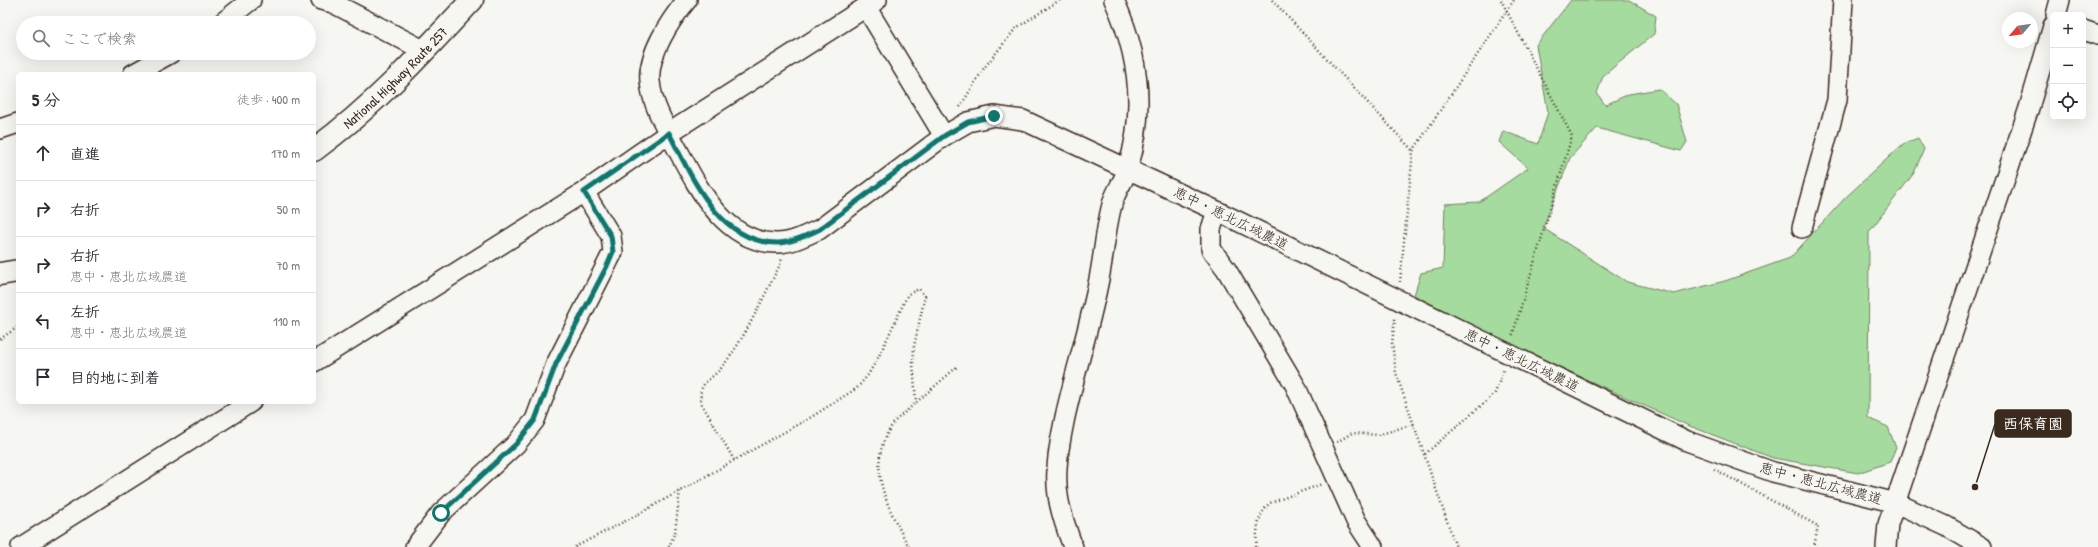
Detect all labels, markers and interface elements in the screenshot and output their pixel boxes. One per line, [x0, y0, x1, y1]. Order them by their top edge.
north arrow [2002, 12, 2038, 48]
map controls [2050, 12, 2086, 120]
button: + [2050, 12, 2086, 48]
search box [16, 16, 316, 60]
street label: National Highway Route 257 [339, 22, 452, 133]
icon: search [30, 27, 52, 49]
text: ここで検索 [62, 28, 137, 49]
button: − [2050, 48, 2086, 84]
button: locate [2050, 84, 2086, 120]
text: 5 分 [32, 88, 60, 111]
text: 徒歩 · 400 m [237, 90, 300, 108]
route end [985, 107, 1003, 125]
icon: ahead [32, 142, 54, 164]
text: 直進 [70, 143, 100, 164]
text: 170 m [271, 144, 300, 162]
street label: 恵中・恵北広域農道 [1170, 181, 1292, 254]
icon: right [32, 198, 54, 220]
text: 右折 [70, 199, 100, 220]
text: 50 m [277, 200, 300, 218]
text: 右折 [70, 245, 100, 266]
icon: right [32, 254, 54, 276]
text: 70 m [276, 256, 300, 274]
text: 恵中・恵北広域農道 [70, 267, 187, 285]
text: 左折 [70, 301, 100, 322]
icon: left [32, 310, 54, 332]
text: 110 m [273, 312, 300, 330]
text: 恵中・恵北広域農道 [70, 323, 187, 341]
street label: 恵中・恵北広域農道 [1461, 323, 1583, 396]
icon: arrive [32, 366, 54, 388]
text: 目的地に到着 [70, 367, 160, 388]
callout: 西保育園 [1995, 410, 2071, 437]
text: 西保育園 [2003, 413, 2063, 434]
street label: 恵中・恵北広域農道 [1758, 457, 1884, 508]
route start [432, 504, 450, 522]

